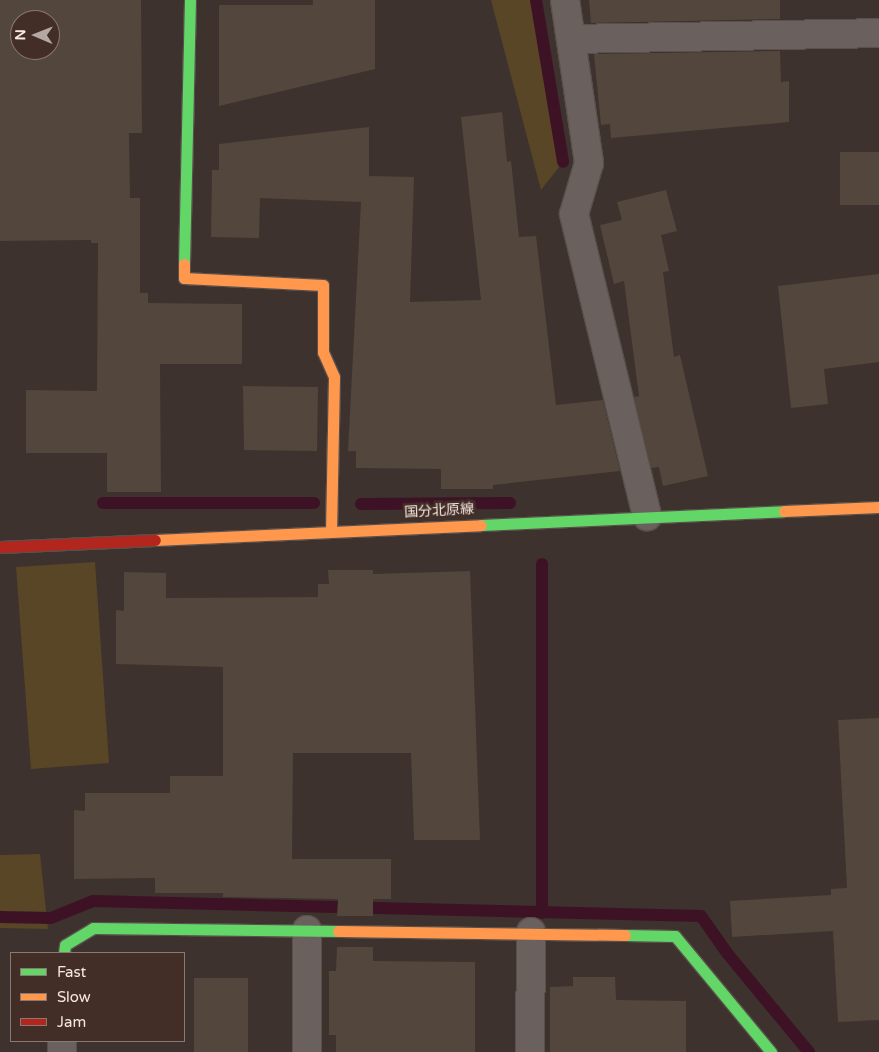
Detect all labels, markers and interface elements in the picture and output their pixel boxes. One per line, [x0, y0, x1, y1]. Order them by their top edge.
north arrow [10, 10, 60, 60]
text: N [12, 29, 29, 41]
street label: 国分北原線 [404, 501, 474, 521]
legend [10, 952, 185, 1042]
text: Fast [57, 963, 86, 981]
text: Slow [57, 988, 91, 1006]
text: Jam [57, 1013, 86, 1031]

